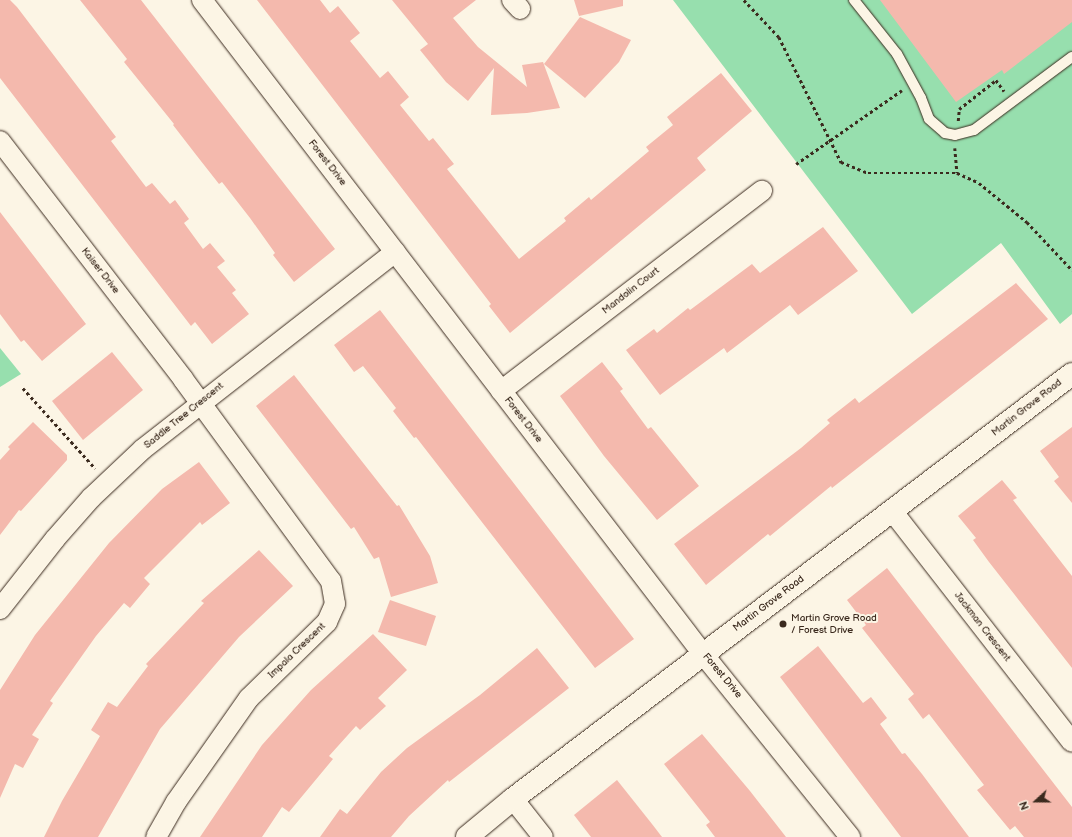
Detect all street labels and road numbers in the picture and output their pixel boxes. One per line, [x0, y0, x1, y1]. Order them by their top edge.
street label: Forest Drive [305, 138, 349, 188]
street label: Kaiser Drive [78, 246, 122, 296]
street label: Mandolin Court [600, 265, 662, 317]
street label: Martin Grove Road [990, 377, 1064, 439]
street label: Saddle Tree Crescent [142, 380, 226, 452]
street label: Forest Drive [501, 395, 545, 445]
street label: Martin Grove Road [731, 573, 807, 635]
street label: Jackman Crescent [951, 590, 1013, 664]
street label: Impala Crescent [266, 621, 328, 681]
street label: Forest Drive [700, 651, 744, 701]

